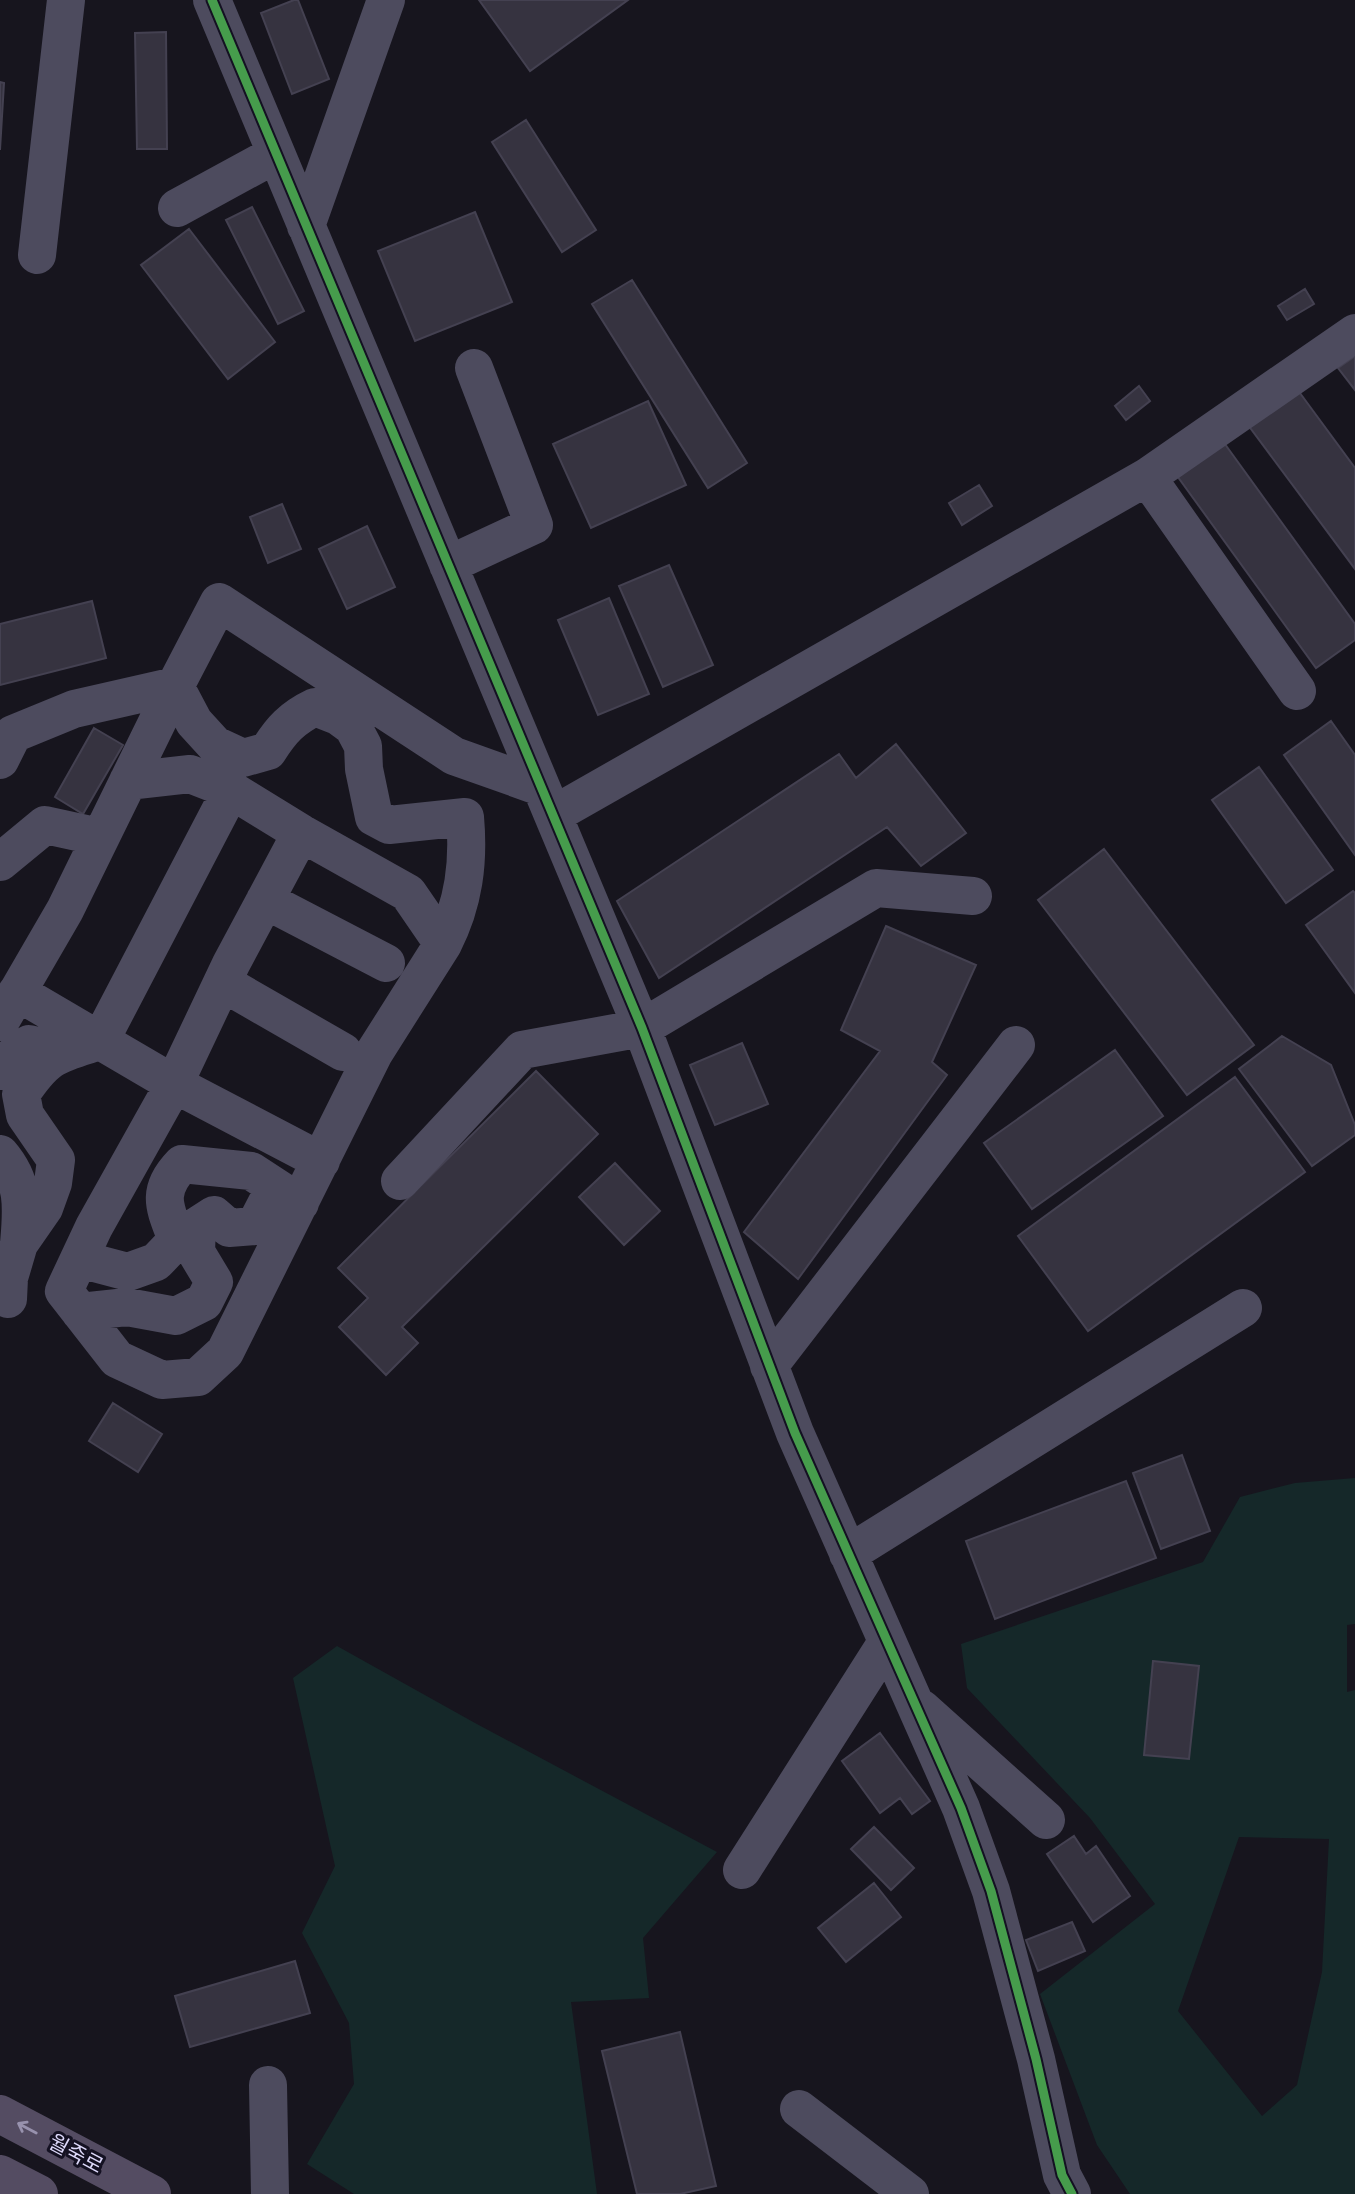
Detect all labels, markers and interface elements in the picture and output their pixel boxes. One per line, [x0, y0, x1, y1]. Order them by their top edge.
one-way arrow [17, 2121, 37, 2135]
street label: 월죽로 [45, 2128, 108, 2177]

